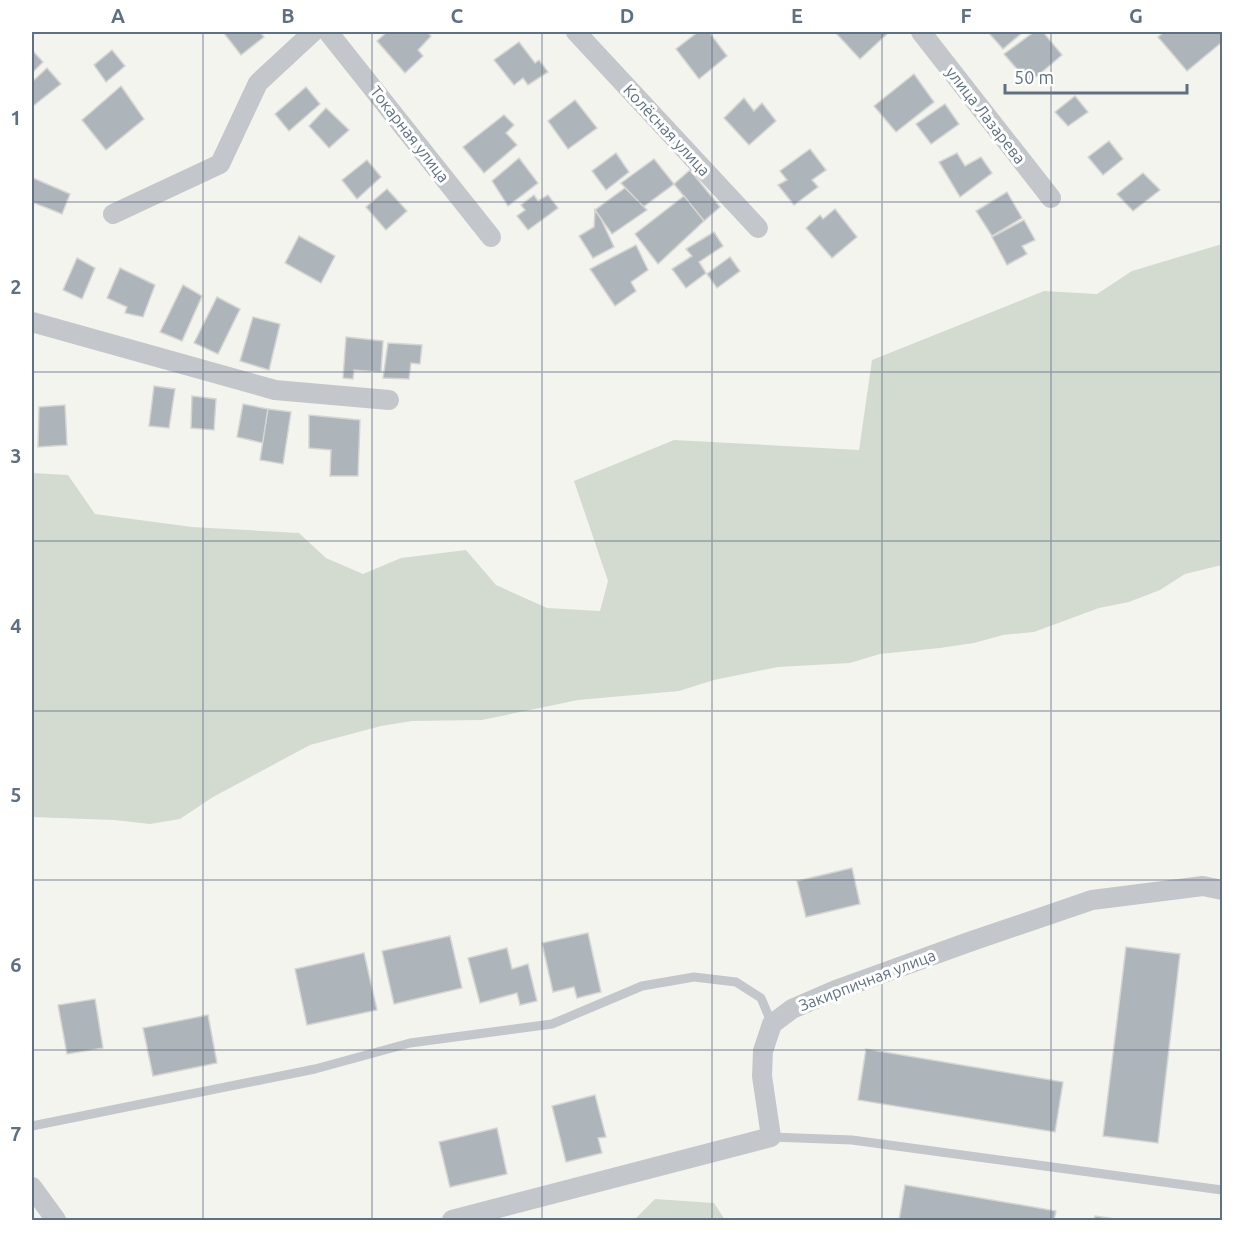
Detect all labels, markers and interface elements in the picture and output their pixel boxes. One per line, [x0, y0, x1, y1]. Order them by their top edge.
text: A [111, 4, 125, 27]
text: B [281, 4, 295, 27]
text: C [451, 4, 464, 27]
text: D [620, 4, 634, 27]
text: E [791, 4, 803, 27]
text: F [960, 4, 972, 27]
text: G [1129, 4, 1143, 27]
scale bar [1005, 57, 1186, 95]
street label: улица Лазарева [943, 63, 1029, 167]
text: 50 m [1014, 67, 1054, 87]
street label: Колёсная улица [620, 81, 714, 179]
street label: Токарная улица [367, 82, 453, 186]
text: 1 [10, 106, 22, 129]
text: 2 [10, 275, 22, 298]
text: 3 [10, 444, 22, 467]
text: 4 [10, 614, 22, 637]
text: 5 [10, 783, 22, 806]
street label: Закирпичная улица [796, 946, 938, 1014]
text: 6 [10, 953, 22, 976]
text: 7 [10, 1122, 22, 1145]

